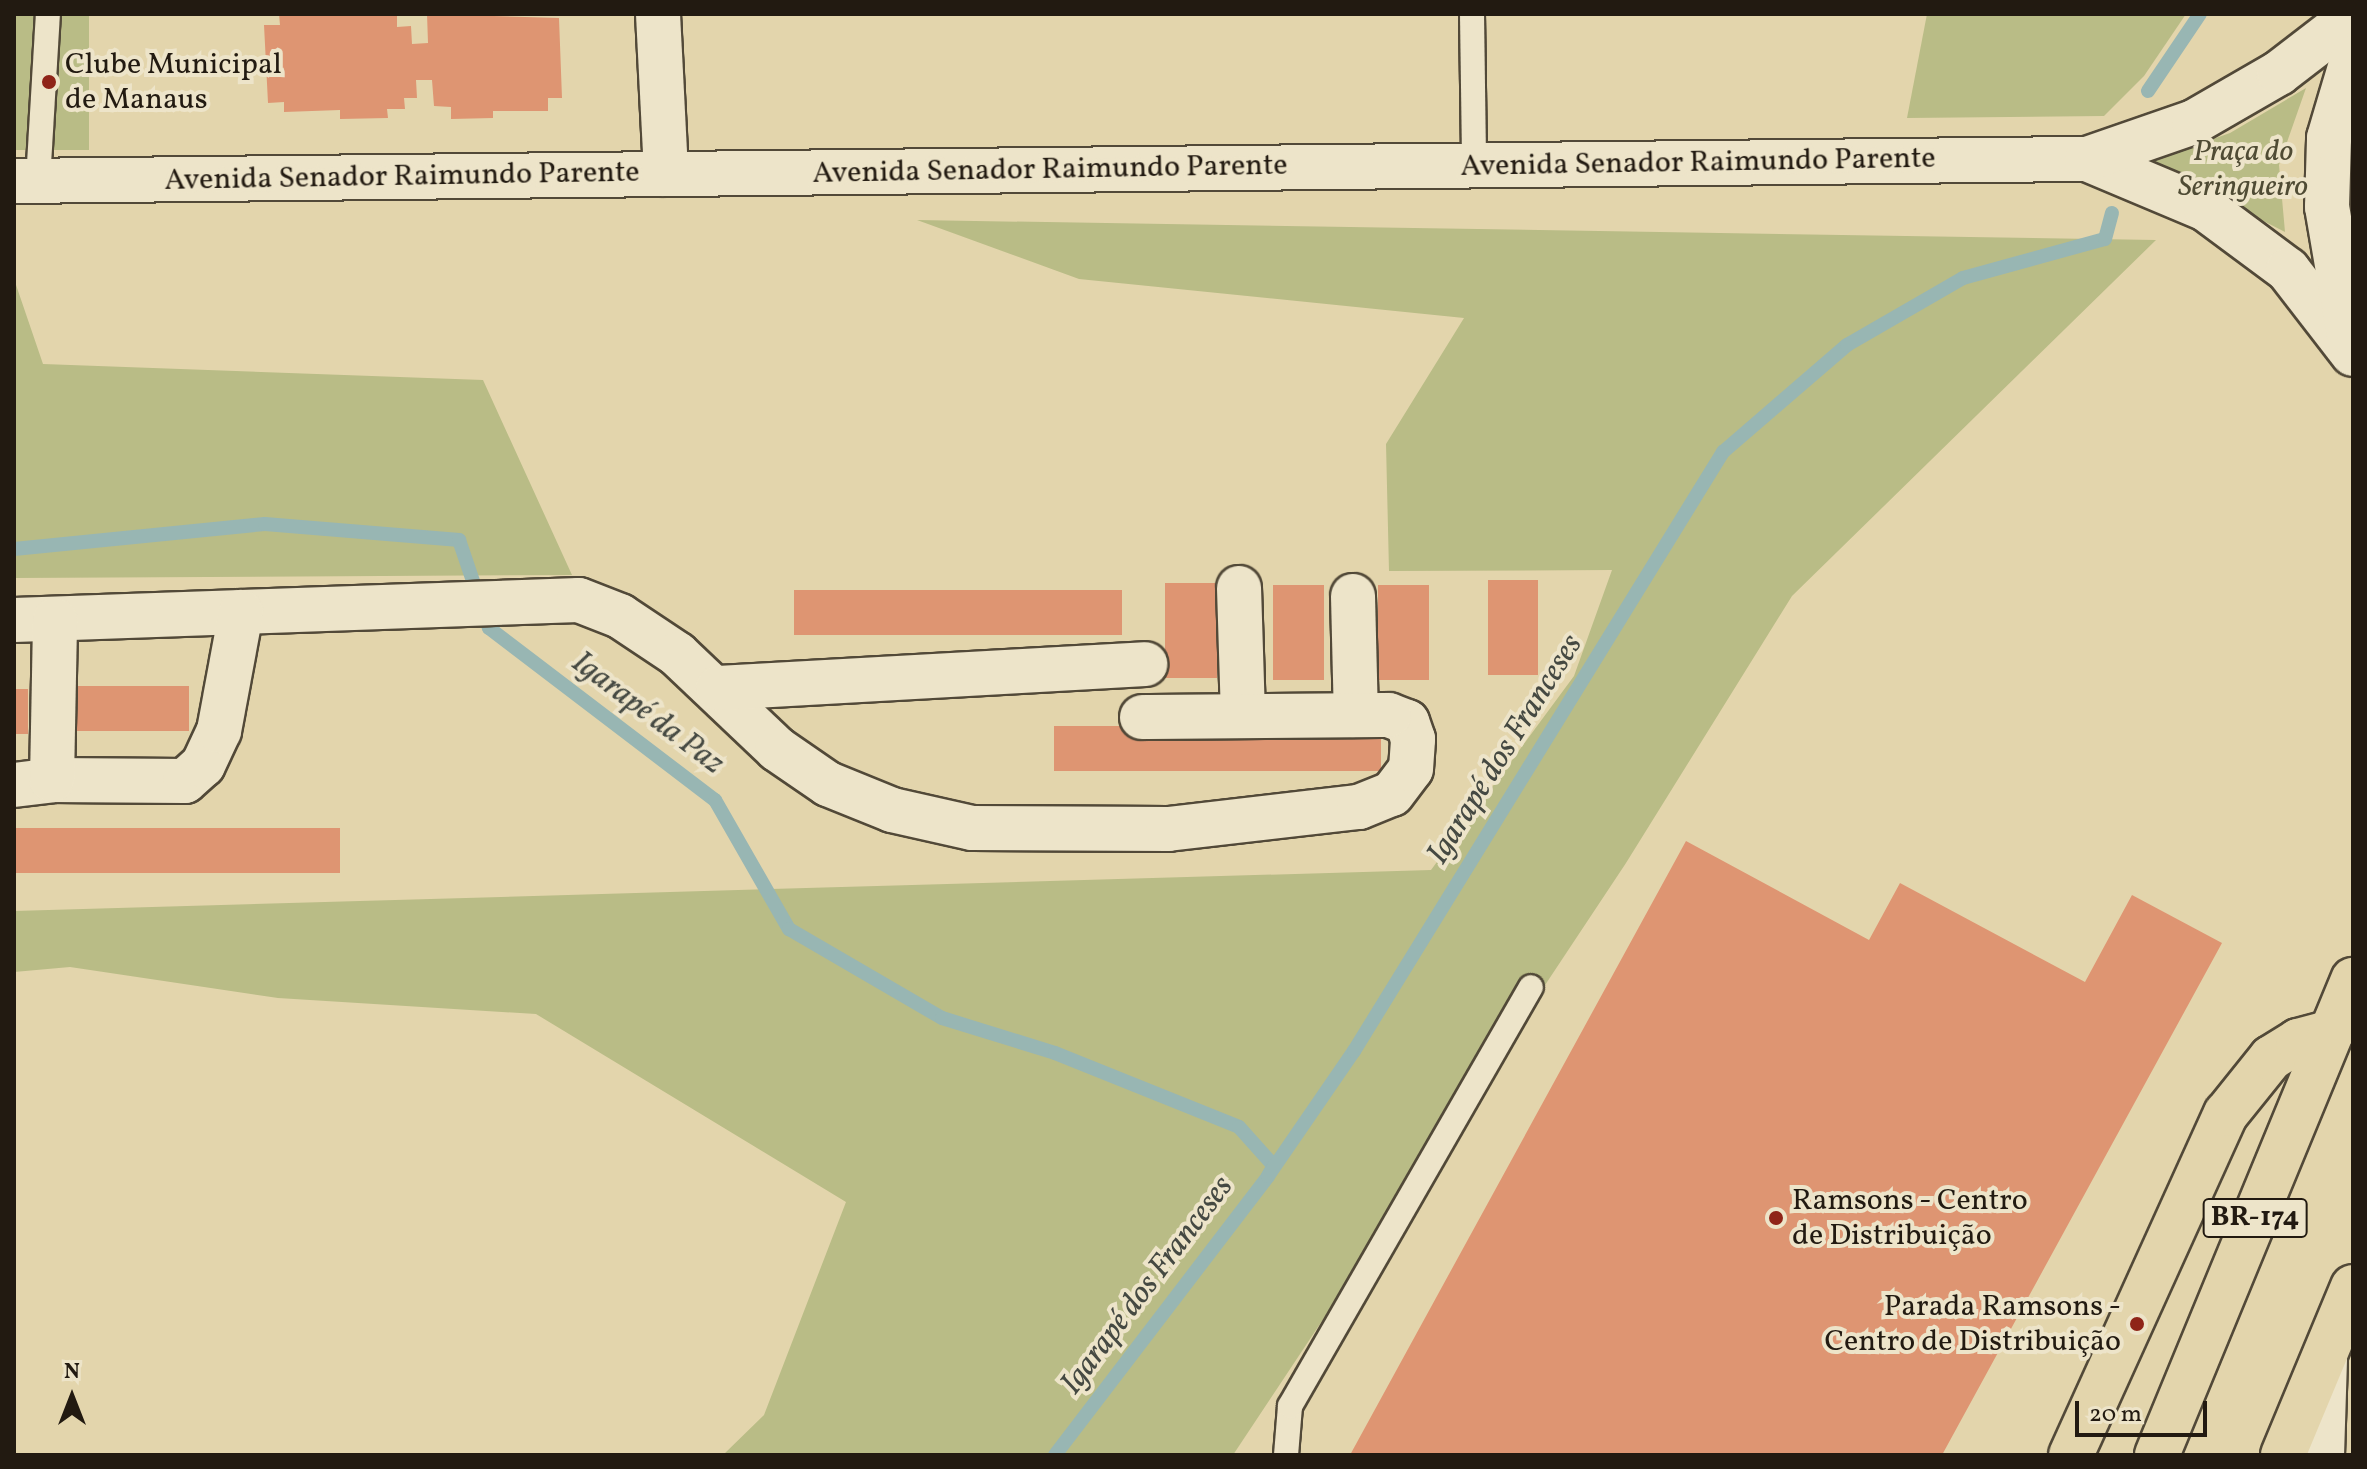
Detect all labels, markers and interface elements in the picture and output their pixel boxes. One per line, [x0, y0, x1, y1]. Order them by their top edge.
place label: Clube Municipal de Manaus [65, 47, 282, 118]
marker: Clube Municipal de Manaus [40, 73, 58, 91]
park label: Praça do Seringueiro [2178, 134, 2308, 204]
street label: Avenida Senador Raimundo Parente [1460, 141, 1936, 185]
street label: Avenida Senador Raimundo Parente [812, 148, 1288, 192]
street label: Avenida Senador Raimundo Parente [164, 155, 640, 199]
water label: Igarapé dos Franceses [1420, 628, 1592, 872]
water label: Igarapé da Paz [563, 644, 731, 784]
water label: Igarapé dos Franceses [1053, 1169, 1243, 1403]
place label: Ramsons - Centro de Distribuição [1792, 1183, 2029, 1254]
road number: BR-174 [2201, 1194, 2309, 1242]
marker: Ramsons - Centro de Distribuição [1767, 1209, 1785, 1227]
place label: Parada Ramsons - Centro de Distribuição [1825, 1289, 2121, 1360]
marker: Parada Ramsons - Centro de Distribuição [2128, 1315, 2146, 1333]
north arrow [32, 1357, 112, 1437]
text: N [64, 1357, 80, 1388]
scale bar [2079, 1385, 2211, 1435]
text: 20 m [2089, 1398, 2142, 1432]

